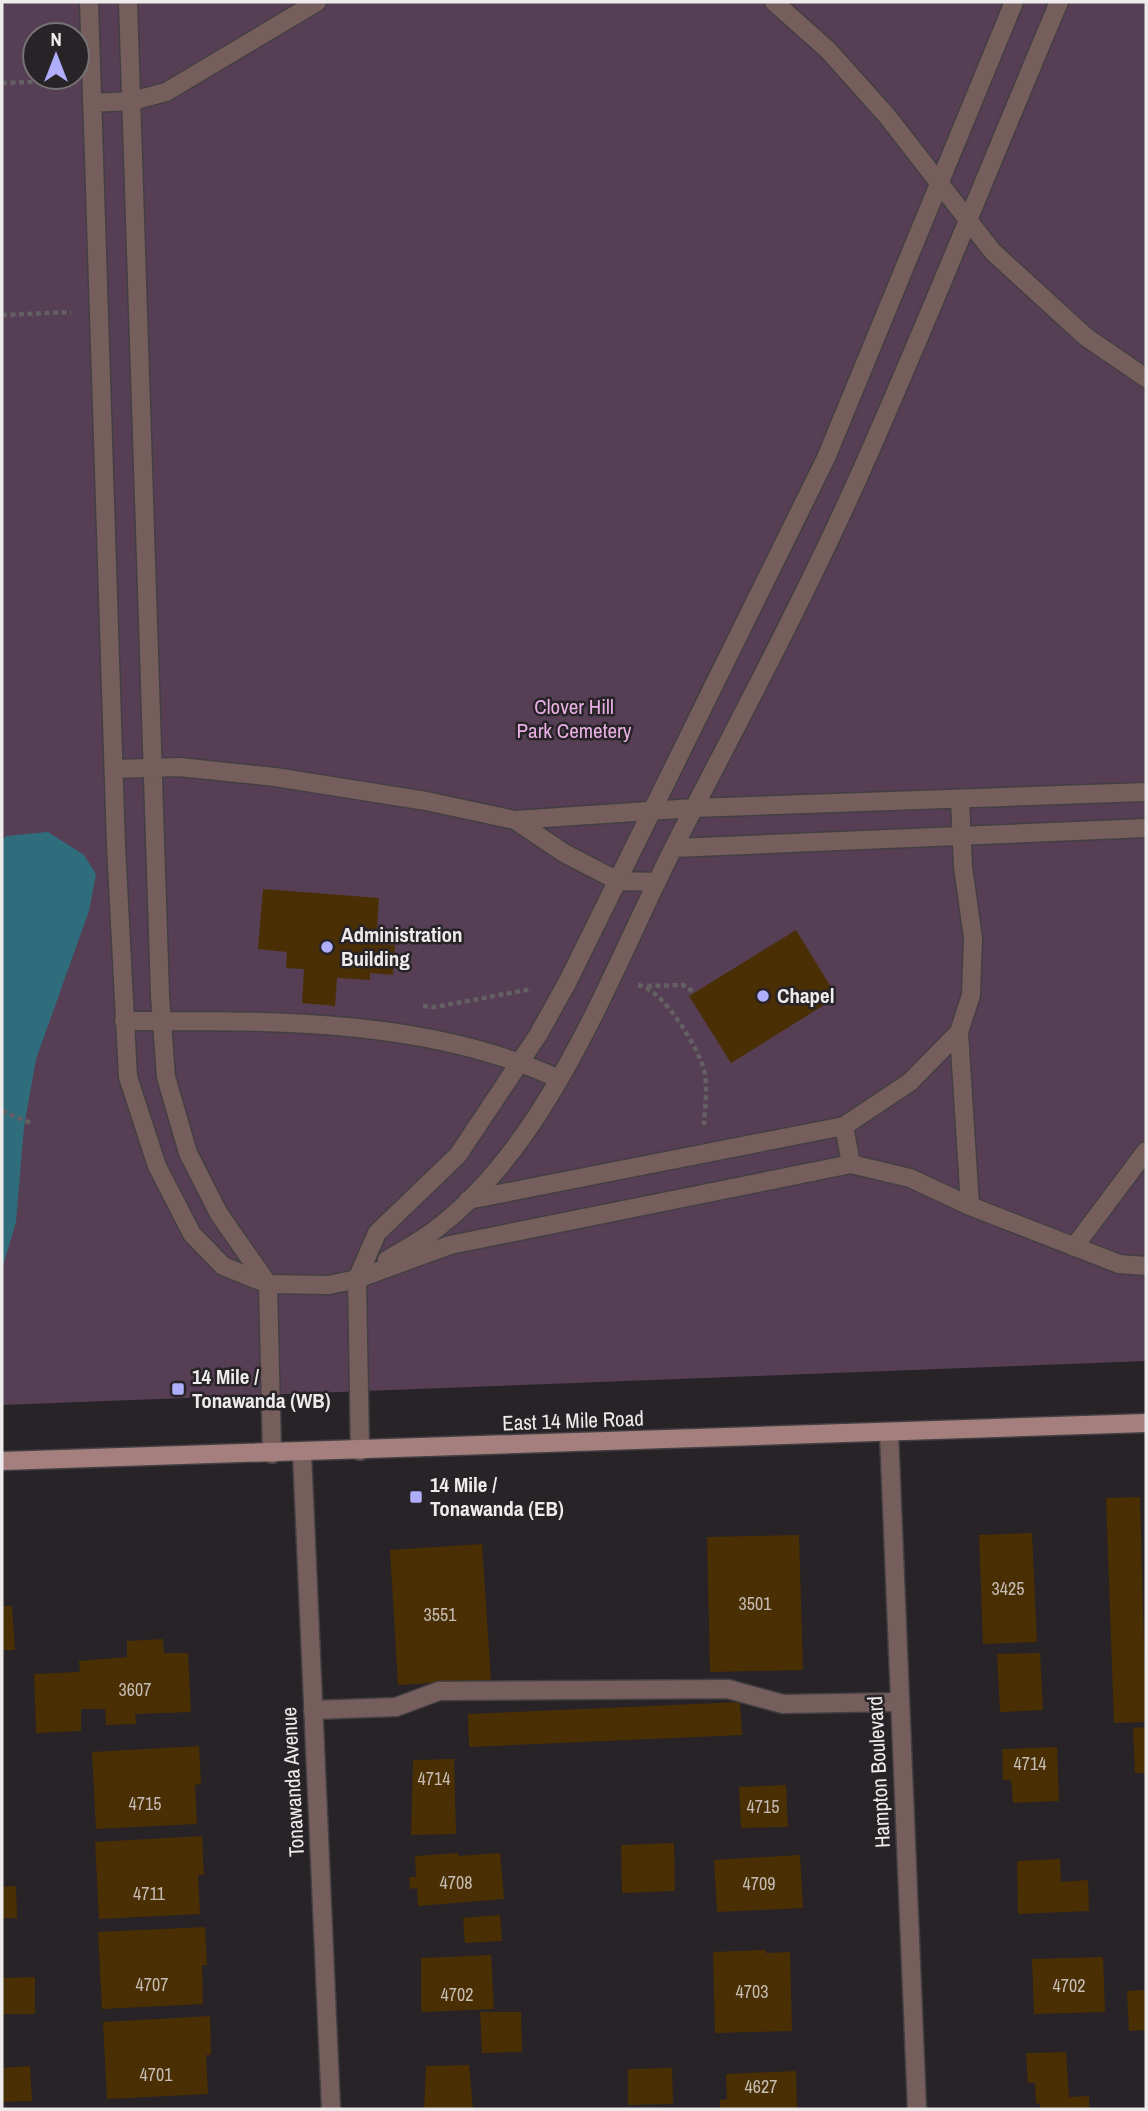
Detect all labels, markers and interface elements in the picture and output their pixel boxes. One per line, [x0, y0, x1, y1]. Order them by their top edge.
north arrow [21, 21, 91, 91]
text: N [50, 26, 62, 52]
park label: Clover Hill Park Cemetery [517, 692, 632, 745]
place label: Administration Building [341, 920, 463, 973]
marker: Administration Building [319, 939, 335, 955]
place label: Chapel [777, 981, 834, 1010]
marker: Chapel [755, 988, 771, 1004]
place label: 14 Mile / Tonawanda (WB) [192, 1362, 331, 1415]
marker: 14 Mile / Tonawanda (WB) [170, 1381, 186, 1397]
street label: East 14 Mile Road [502, 1404, 644, 1437]
place label: 14 Mile / Tonawanda (EB) [430, 1470, 564, 1523]
marker: 14 Mile / Tonawanda (EB) [408, 1489, 424, 1505]
house number: 3425 [992, 1576, 1024, 1601]
house number: 3501 [739, 1591, 772, 1616]
house number: 3551 [424, 1602, 457, 1627]
house number: 3607 [119, 1677, 151, 1702]
street label: Hampton Boulevard [860, 1695, 897, 1849]
street label: Tonawanda Avenue [274, 1706, 311, 1858]
house number: 4714 [1014, 1751, 1046, 1776]
house number: 4714 [418, 1766, 450, 1791]
house number: 4715 [129, 1791, 161, 1816]
house number: 4715 [747, 1794, 779, 1819]
house number: 4708 [440, 1870, 472, 1895]
house number: 4709 [743, 1871, 775, 1896]
house number: 4711 [133, 1881, 166, 1906]
house number: 4707 [136, 1972, 168, 1997]
house number: 4702 [1053, 1973, 1085, 1998]
house number: 4703 [736, 1979, 768, 2004]
house number: 4702 [441, 1982, 473, 2007]
house number: 4701 [140, 2062, 173, 2087]
house number: 4627 [745, 2074, 777, 2099]

